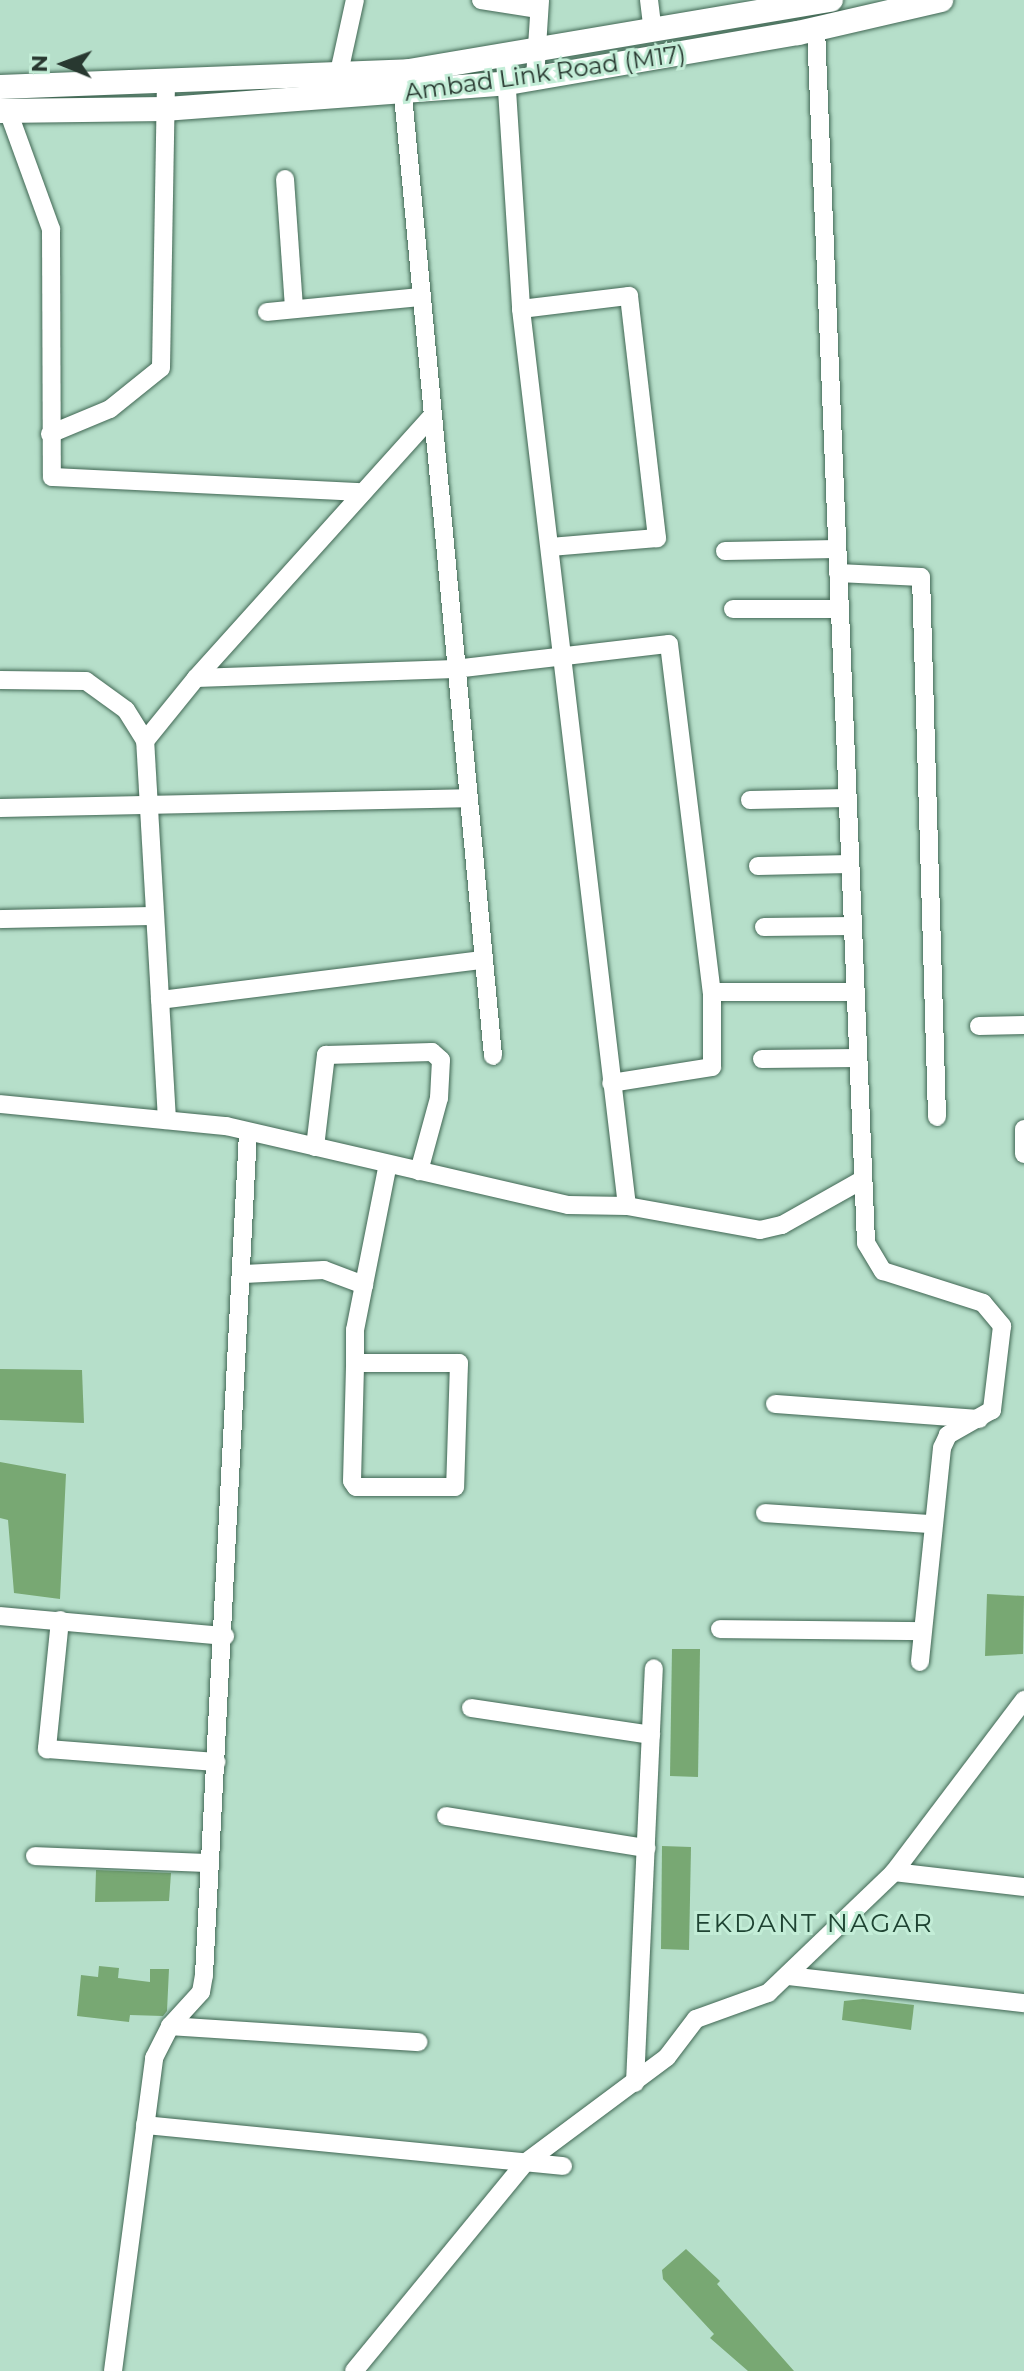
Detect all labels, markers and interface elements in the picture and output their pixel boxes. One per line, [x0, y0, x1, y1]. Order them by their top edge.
north arrow [24, 24, 104, 104]
street label: Ambad Link Road (M17) [403, 39, 687, 107]
text: N [26, 54, 53, 73]
district label: EKDANT NAGAR [694, 1908, 934, 1940]

